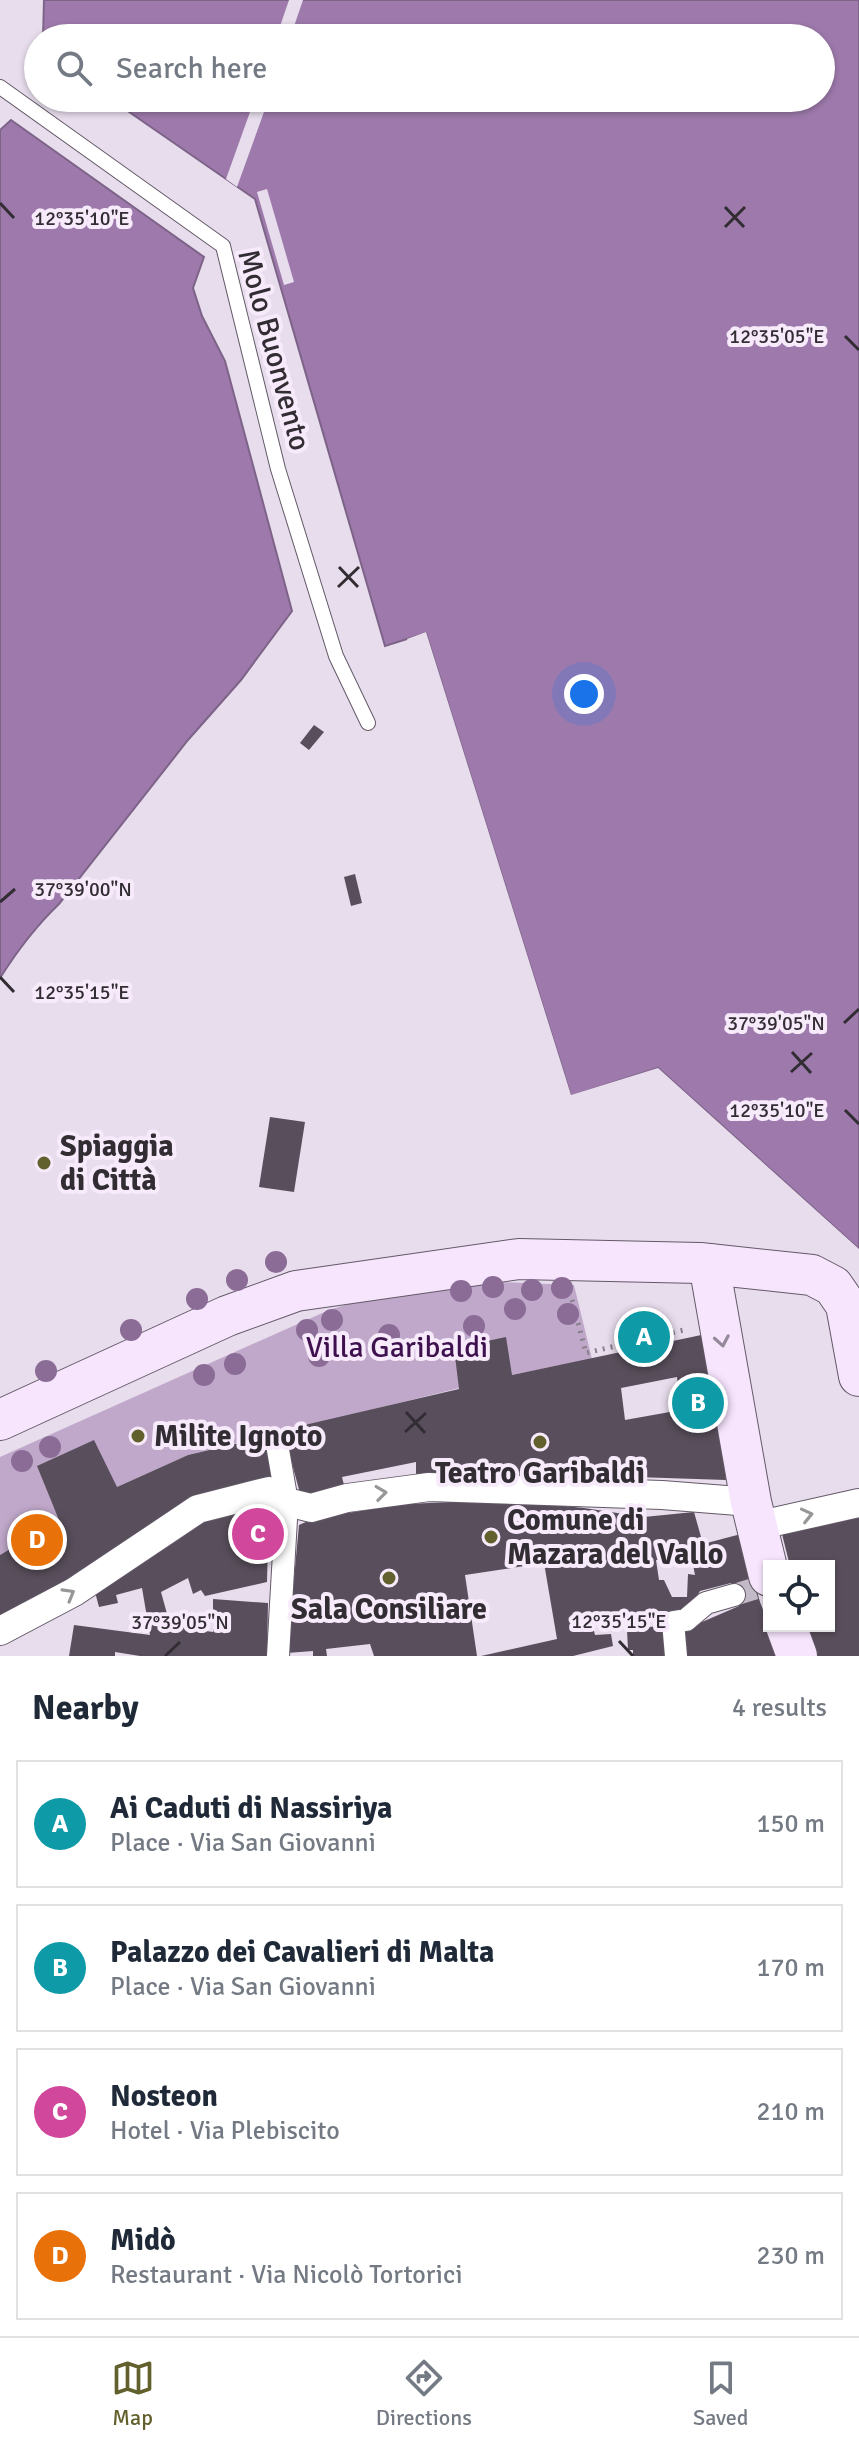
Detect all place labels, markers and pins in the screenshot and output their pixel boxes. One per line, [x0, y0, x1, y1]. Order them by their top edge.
place label: Spiaggia di Città [60, 1128, 174, 1199]
marker: Spiaggia di Città [35, 1154, 53, 1172]
pin: A [618, 1307, 670, 1367]
pin: B [672, 1373, 724, 1433]
place label: Milite Ignoto [154, 1418, 323, 1455]
marker: Milite Ignoto [129, 1427, 147, 1445]
marker: Teatro Garibaldi [531, 1433, 549, 1451]
place label: Teatro Garibaldi [435, 1455, 645, 1492]
place label: Comune di Mazara del Vallo [507, 1502, 723, 1573]
pin: C [232, 1504, 284, 1564]
pin: D [11, 1510, 63, 1570]
marker: Comune di Mazara del Vallo [482, 1528, 500, 1546]
marker: Sala Consiliare [380, 1569, 398, 1587]
place label: Sala Consiliare [291, 1591, 487, 1628]

